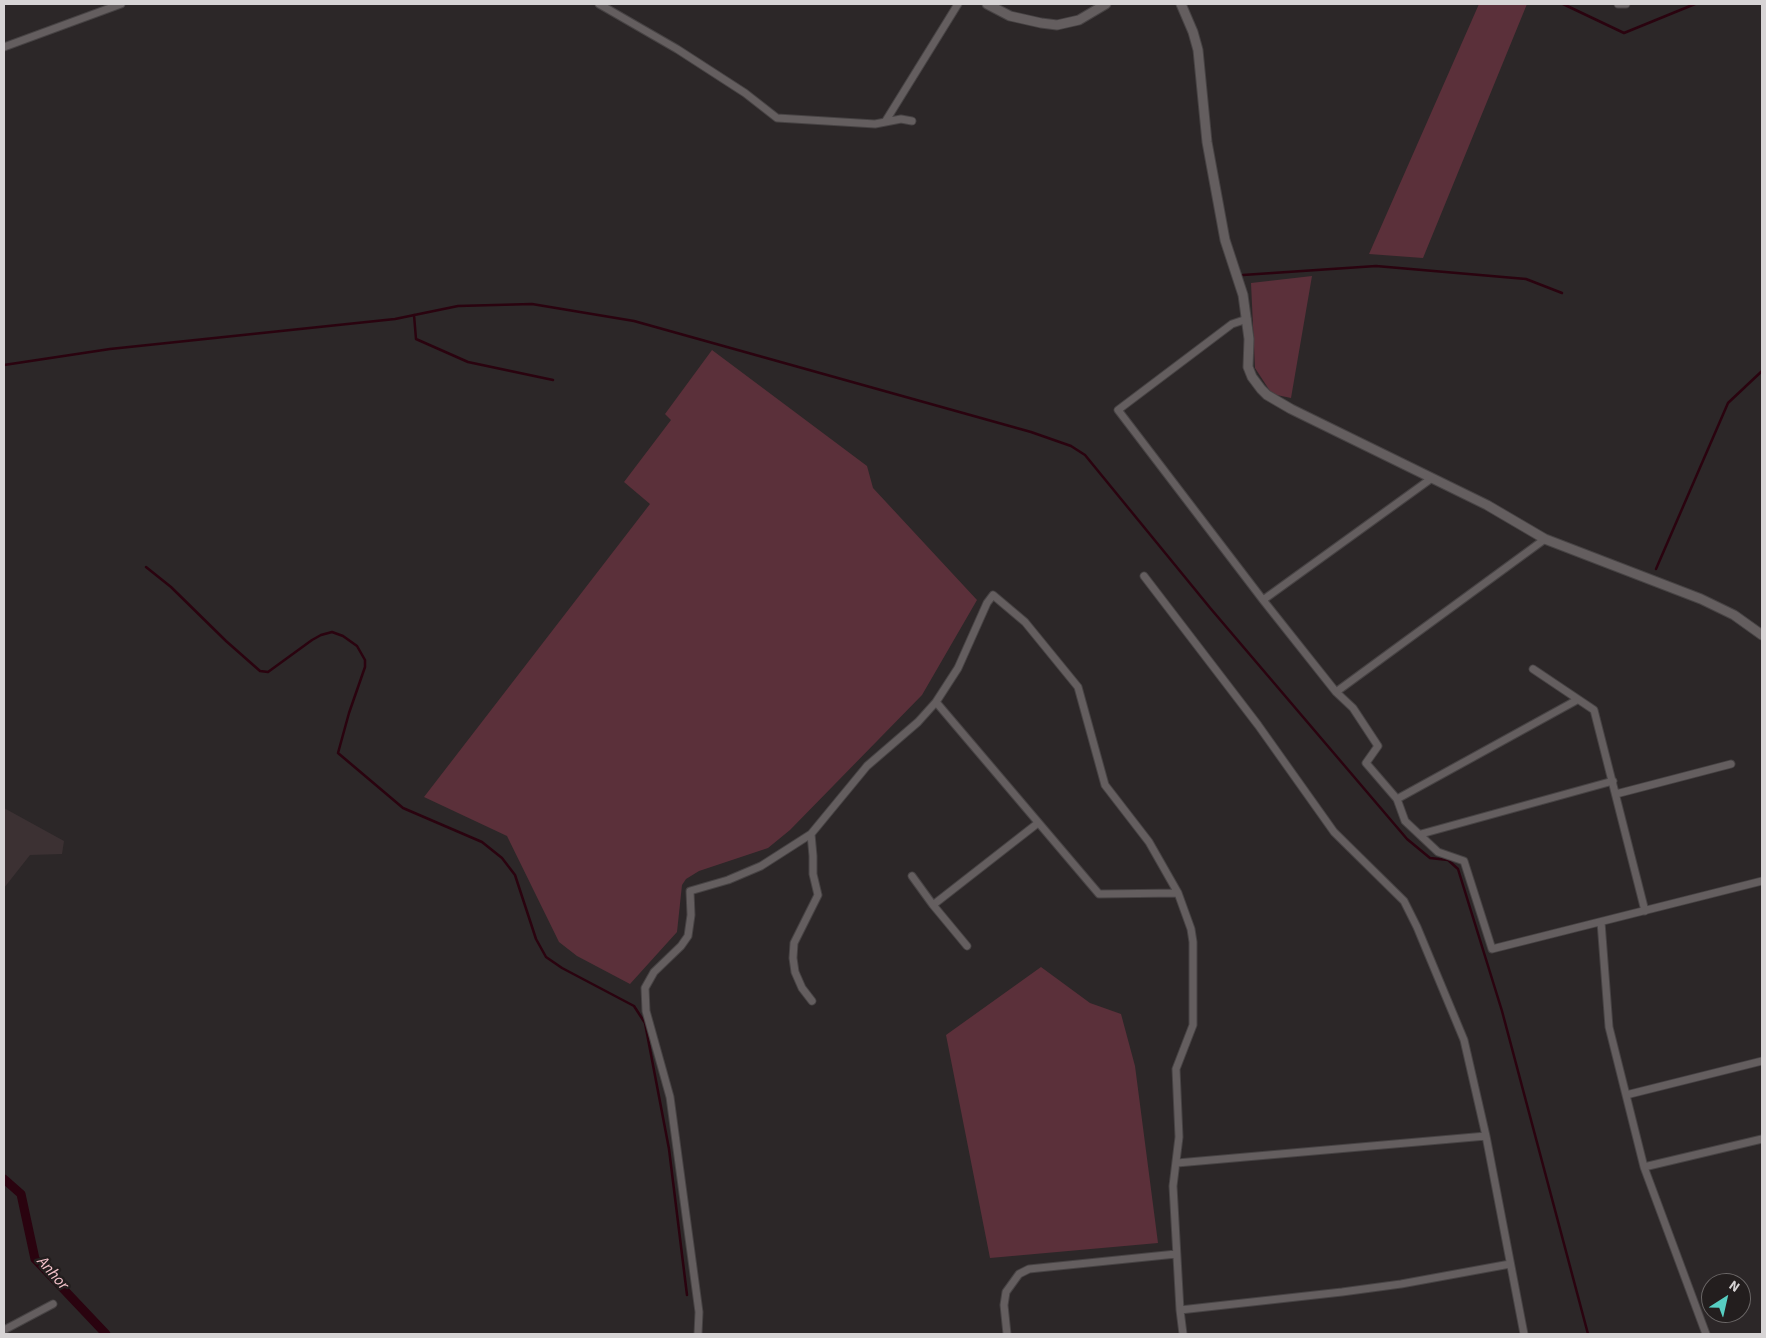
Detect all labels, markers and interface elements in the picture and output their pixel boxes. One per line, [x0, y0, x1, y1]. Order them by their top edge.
water label: Anhor [32, 1253, 72, 1295]
north arrow [1701, 1273, 1751, 1323]
text: N [1724, 1276, 1744, 1297]

